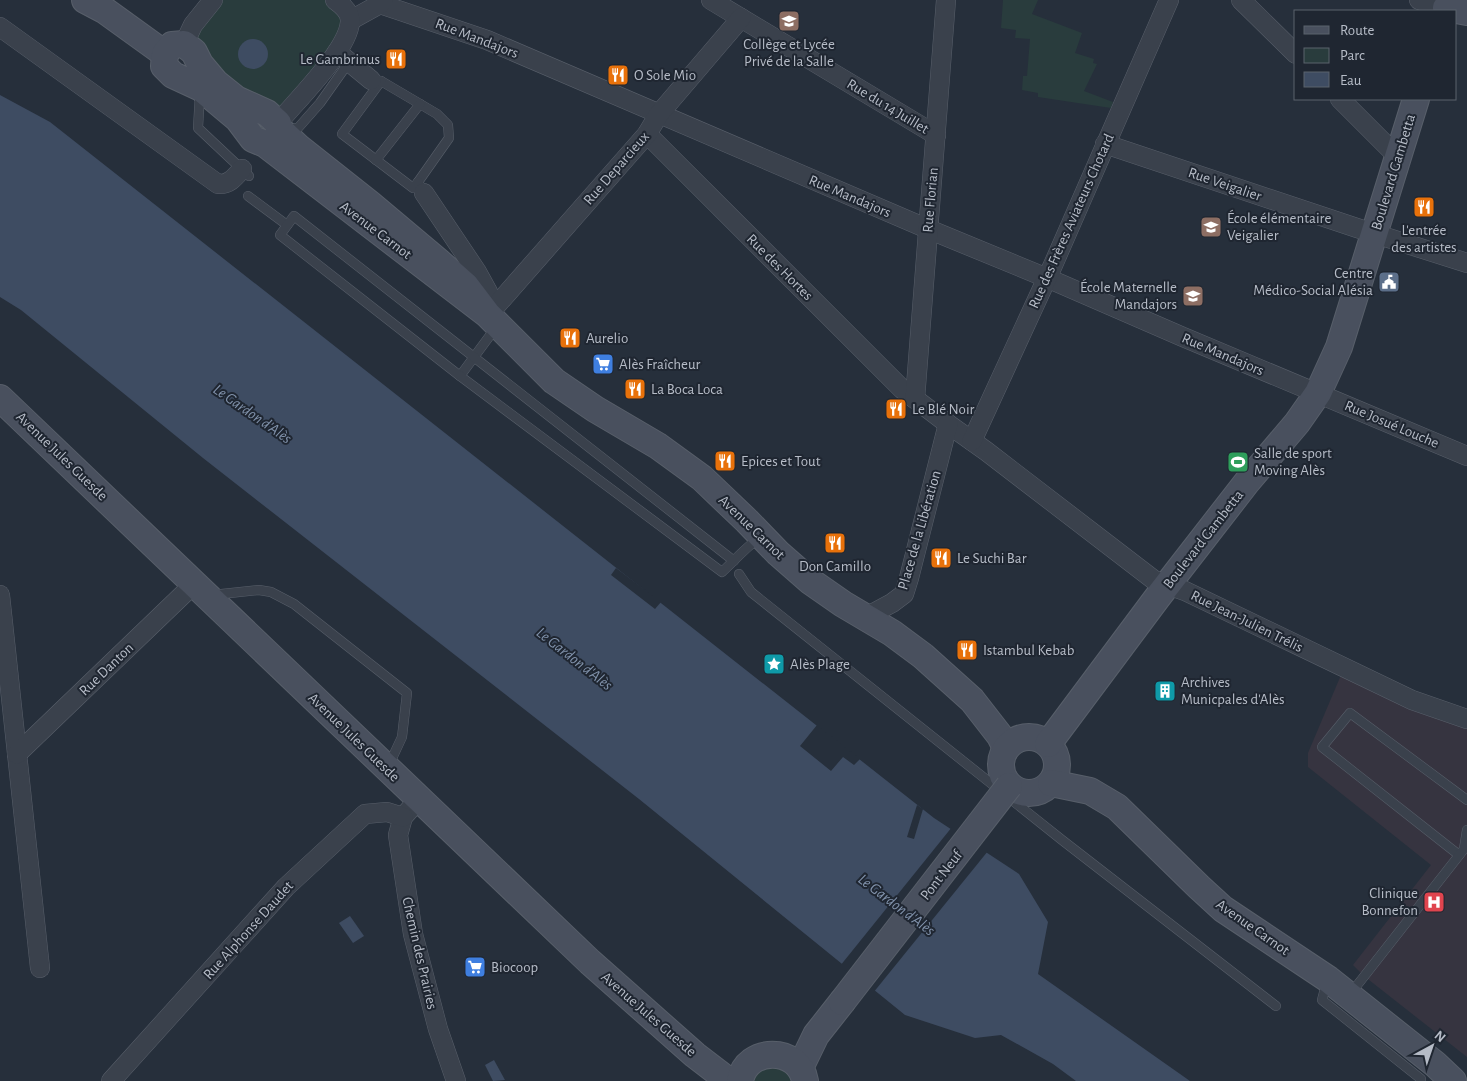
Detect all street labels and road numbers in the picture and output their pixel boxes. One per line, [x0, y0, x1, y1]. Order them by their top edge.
street label: Rue Mandajors [433, 16, 520, 61]
street label: Rue du 14 Juillet [844, 76, 932, 137]
street label: Boulevard Gambetta [1369, 112, 1418, 232]
street label: Rue Deparcieux [581, 129, 652, 208]
street label: Rue des Frères Aviateurs Chotard [1026, 131, 1117, 311]
street label: Rue Veigalier [1186, 165, 1264, 204]
street label: Rue Florian [920, 167, 941, 233]
street label: Rue Mandajors [807, 172, 893, 220]
street label: Avenue Carnot [337, 199, 415, 262]
street label: Rue des Hortes [744, 231, 816, 303]
street label: Rue Mandajors [1180, 330, 1266, 378]
street label: Rue Josué Louche [1342, 398, 1441, 451]
street label: Avenue Jules Guesde [13, 409, 110, 504]
street label: Place de la Libération [895, 469, 944, 591]
street label: Boulevard Gambetta [1160, 487, 1246, 591]
street label: Avenue Carnot [716, 492, 788, 563]
street label: Rue Jean-Julien Trélis [1188, 588, 1305, 655]
street label: Rue Danton [76, 640, 136, 699]
street label: Avenue Jules Guesde [305, 690, 402, 785]
street label: Pont Neuf [918, 847, 966, 903]
street label: Rue Alphonse Daudet [200, 878, 296, 982]
street label: Chemin des Prairies [399, 895, 440, 1011]
street label: Avenue Carnot [1213, 897, 1292, 958]
street label: Avenue Jules Guesde [598, 969, 699, 1060]

